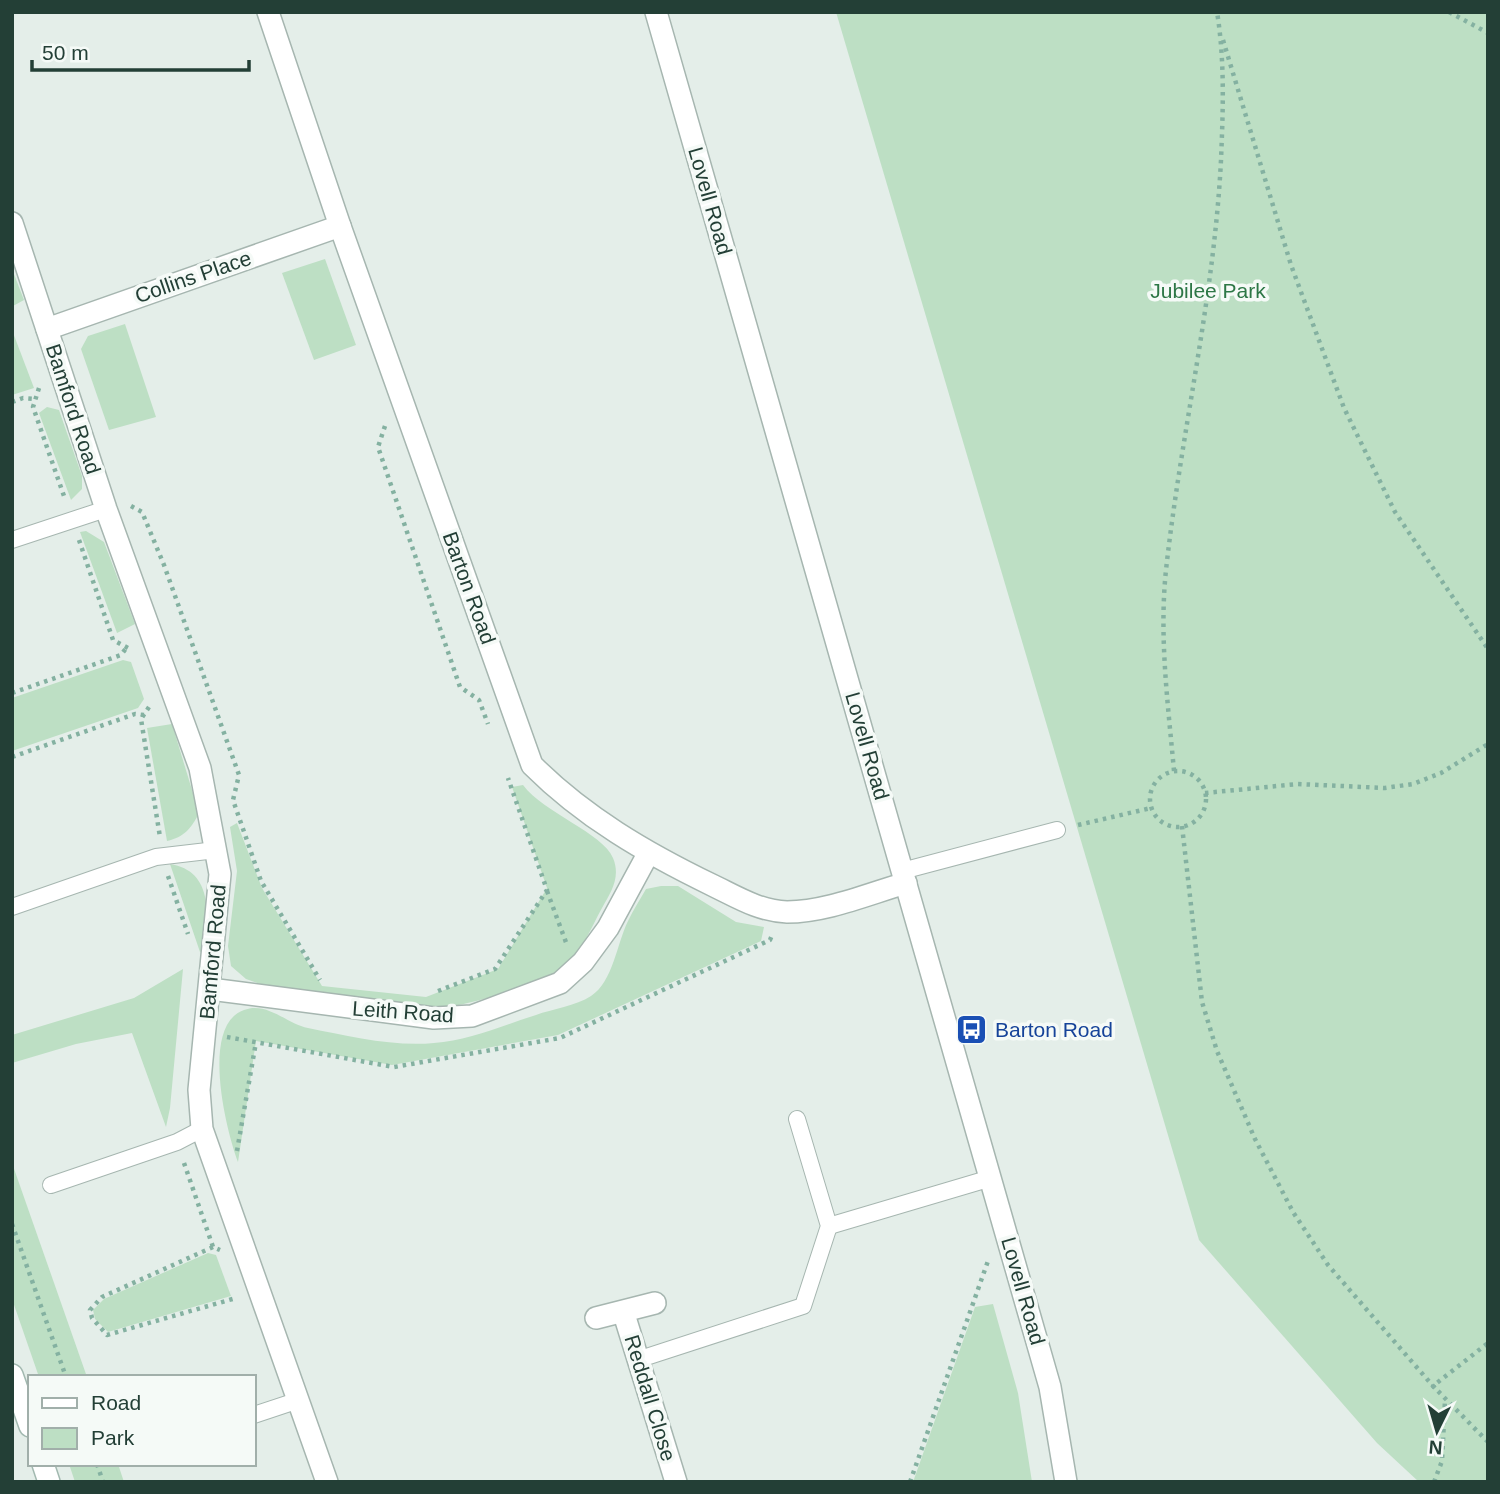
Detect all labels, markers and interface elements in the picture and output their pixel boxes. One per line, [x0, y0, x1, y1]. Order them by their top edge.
scale bar [32, 28, 248, 72]
text: 50 m [42, 41, 89, 64]
street label: Lovell Road [684, 144, 737, 257]
street label: Collins Place [132, 246, 254, 307]
park label: Jubilee Park [1150, 279, 1266, 302]
street label: Bamford Road [42, 341, 105, 477]
street label: Barton Road [438, 528, 500, 647]
street label: Lovell Road [841, 689, 894, 802]
street label: Bamford Road [195, 884, 230, 1020]
street label: Leith Road [352, 996, 455, 1027]
bus stop icon: Barton Road [955, 1013, 989, 1047]
place label: Barton Road [995, 1018, 1113, 1041]
street label: Lovell Road [997, 1234, 1050, 1347]
street label: Reddall Close [620, 1332, 681, 1464]
legend [28, 1375, 256, 1466]
text: Road [91, 1391, 141, 1414]
north arrow [1402, 1396, 1472, 1466]
text: Park [91, 1426, 135, 1449]
text: N [1428, 1436, 1443, 1458]

